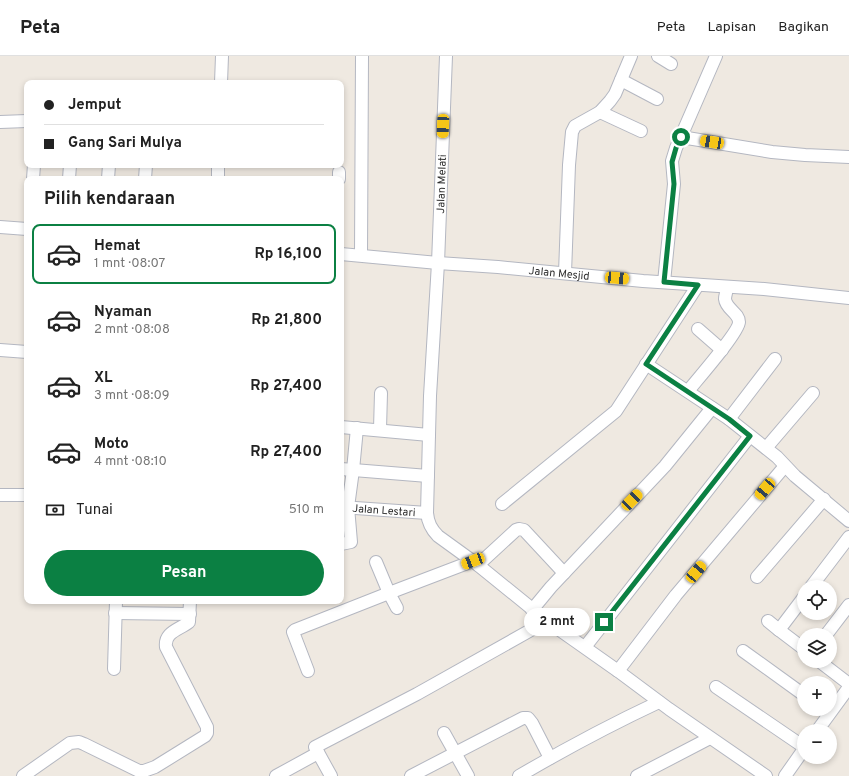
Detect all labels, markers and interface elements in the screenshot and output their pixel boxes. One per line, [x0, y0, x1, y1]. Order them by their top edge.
text: Peta [20, 16, 60, 40]
text: Peta [657, 19, 685, 36]
text: Lapisan [707, 19, 756, 36]
text: Bagikan [778, 19, 829, 36]
text: Jemput [68, 96, 121, 115]
car [437, 114, 449, 138]
route start [672, 128, 690, 146]
text: Gang Sari Mulya [68, 134, 182, 153]
car [699, 134, 725, 150]
street label: Jalan Melati [434, 154, 450, 214]
text: Pilih kendaraan [44, 188, 175, 211]
icon: car [46, 236, 82, 272]
text: Hemat [94, 237, 140, 256]
text: Rp 16,100 [255, 245, 322, 264]
text: 1 mnt · 08:07 [94, 256, 165, 272]
street label: Jalan Mesjid [528, 264, 590, 284]
car [605, 271, 629, 285]
icon: car [46, 302, 82, 338]
text: Nyaman [94, 303, 152, 322]
text: Rp 21,800 [251, 311, 322, 330]
text: 2 mnt · 08:08 [94, 322, 170, 338]
icon: car [46, 368, 82, 404]
text: XL [94, 369, 112, 388]
text: Rp 27,400 [250, 377, 322, 396]
text: 3 mnt · 08:09 [94, 388, 170, 404]
icon: car [46, 434, 82, 470]
text: Moto [94, 435, 129, 454]
text: Rp 27,400 [250, 443, 322, 462]
text: 4 mnt · 08:10 [94, 454, 167, 470]
car [753, 476, 777, 502]
car [619, 487, 645, 513]
icon: cash [44, 499, 66, 521]
text: Tunai [76, 501, 113, 520]
text: 510 m [289, 502, 324, 518]
street label: Jalan Lestari [352, 502, 416, 520]
button: Pesan [44, 550, 324, 596]
car [460, 551, 486, 571]
car [684, 559, 708, 585]
map controls [797, 580, 837, 764]
button: locate [797, 580, 837, 620]
callout: 2 mnt [524, 608, 590, 636]
route end [595, 613, 613, 631]
text: 2 mnt [539, 614, 575, 630]
button: layers [797, 628, 837, 668]
button: + [797, 676, 837, 716]
button: − [797, 724, 837, 764]

